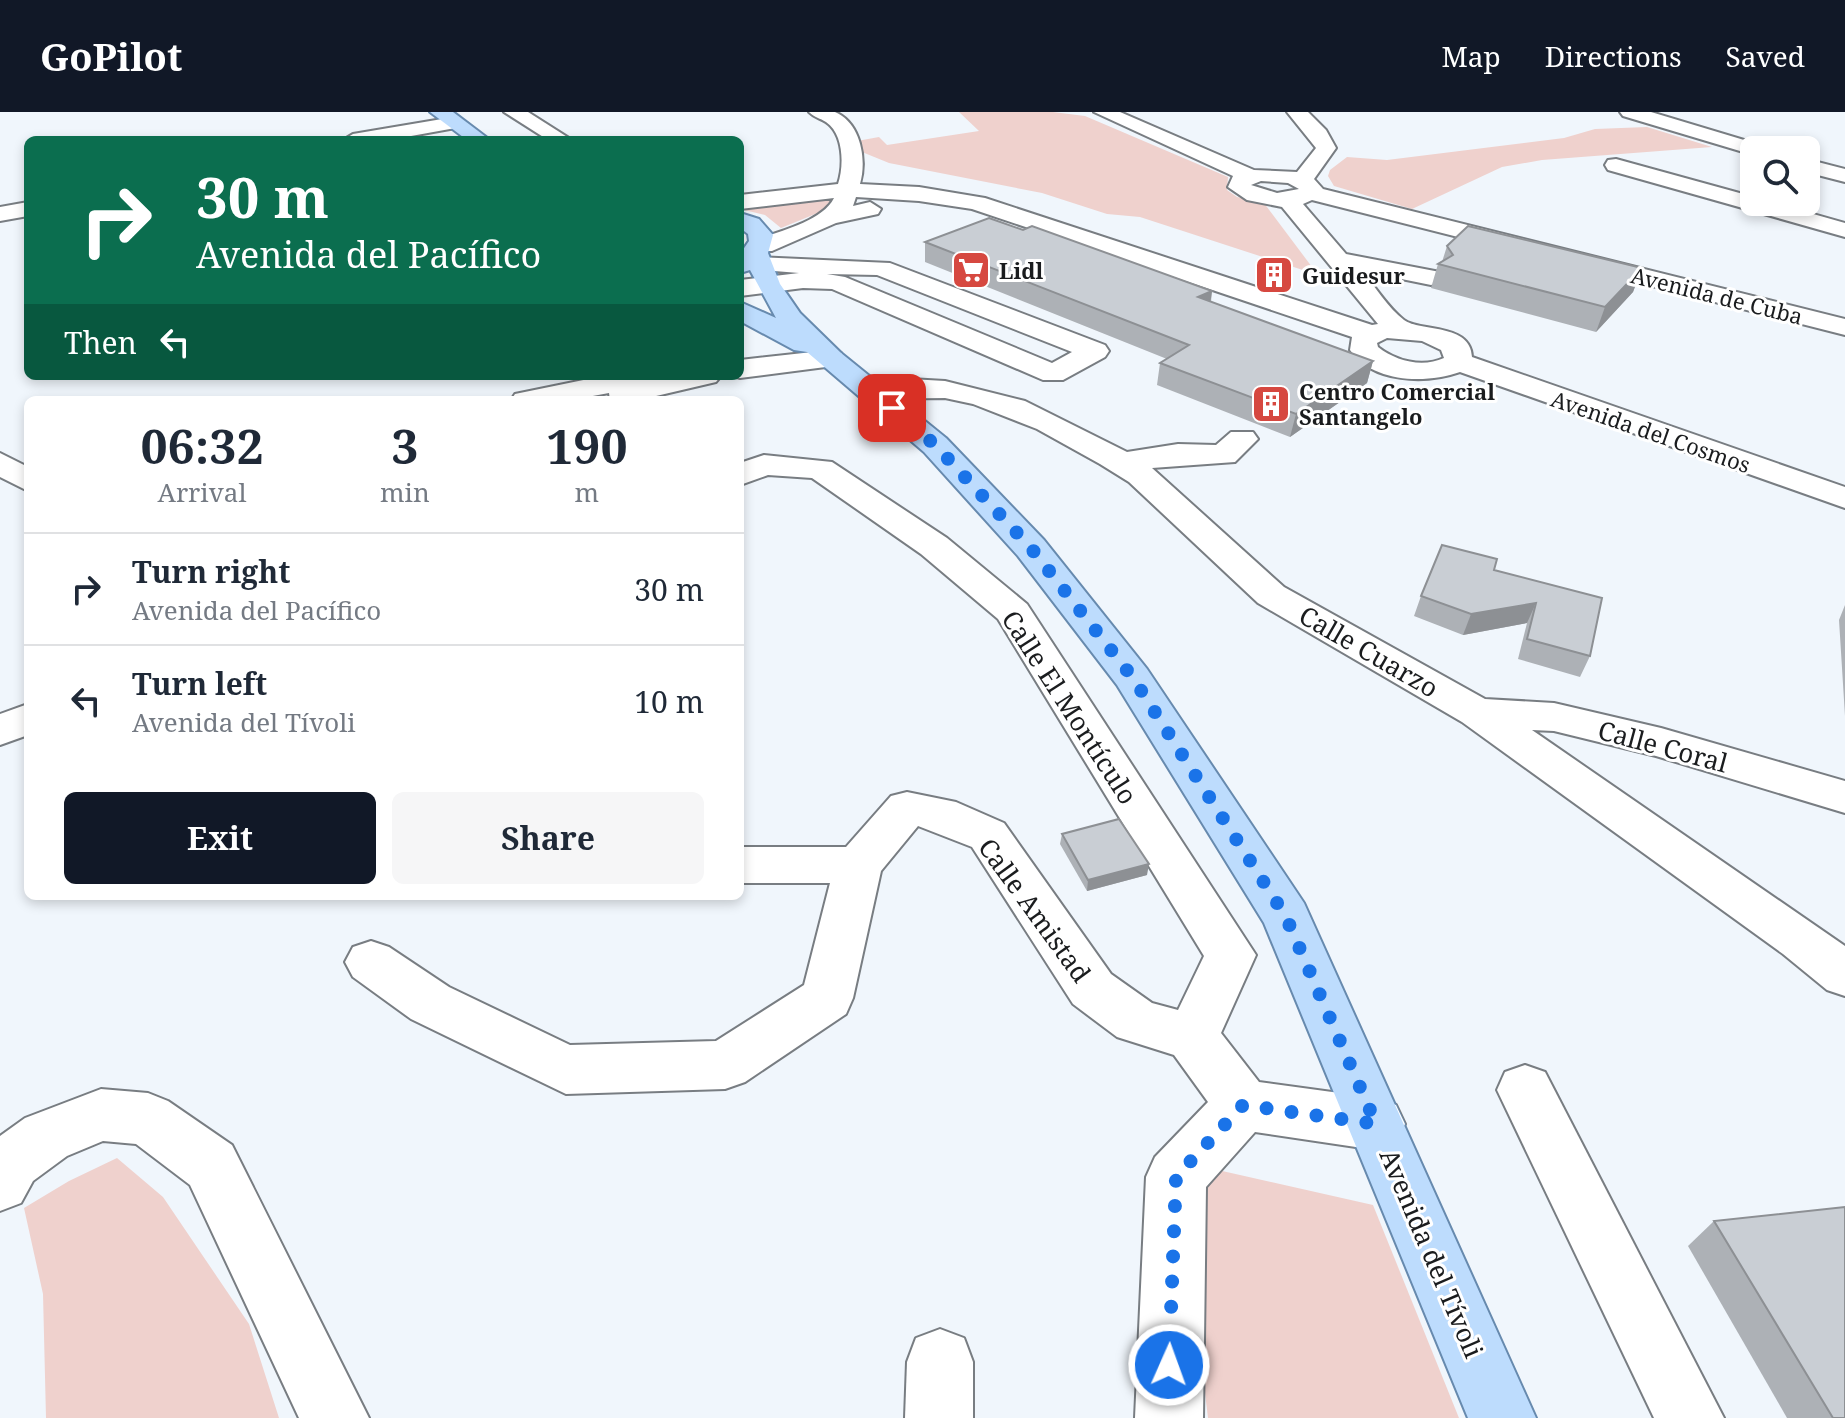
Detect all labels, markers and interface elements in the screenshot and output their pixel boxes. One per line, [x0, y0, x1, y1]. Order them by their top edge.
text: GoPilot [40, 30, 182, 82]
text: Map [1441, 37, 1501, 75]
text: Directions [1545, 37, 1682, 75]
text: Saved [1726, 37, 1805, 75]
map controls [1740, 136, 1820, 216]
button: search [1740, 136, 1820, 216]
text: 30 m [196, 158, 329, 234]
icon: right [64, 168, 168, 272]
text: Avenida del Pacífico [196, 230, 541, 279]
supermarket icon: Lidl [950, 249, 992, 291]
building icon: Guidesur [1253, 254, 1295, 296]
place label: Lidl [999, 255, 1043, 285]
street label: Avenida de Cuba [1628, 259, 1806, 331]
place label: Guidesur [1302, 260, 1405, 290]
icon: left [153, 320, 197, 364]
text: Then [64, 322, 137, 363]
pin [858, 374, 926, 442]
place label: Centro Comercial Santangelo [1299, 376, 1495, 431]
building icon: Centro Comercial Santangelo [1250, 383, 1292, 425]
street label: Avenida del Cosmos [1547, 383, 1755, 479]
icon: arrive [870, 386, 914, 430]
text: 06:32 [140, 413, 264, 478]
text: 3 [391, 413, 418, 478]
text: 190 [546, 413, 628, 478]
text: Arrival [158, 474, 246, 510]
text: min [380, 474, 430, 510]
text: m [575, 474, 599, 510]
text: Turn right [132, 551, 290, 592]
icon: right [64, 567, 108, 611]
text: 30 m [634, 569, 704, 610]
text: Avenida del Pacífico [132, 592, 381, 628]
street label: Calle Cuarzo [1293, 597, 1445, 705]
street label: Calle El Montículo [994, 603, 1146, 811]
text: Turn left [132, 663, 267, 704]
icon: left [64, 679, 108, 723]
text: 10 m [634, 681, 704, 722]
text: Avenida del Tívoli [132, 704, 356, 740]
street label: Calle Coral [1594, 711, 1732, 781]
button: Exit [64, 792, 376, 884]
button: Share [392, 792, 704, 884]
street label: Calle Amistad [970, 831, 1100, 989]
street label: Avenida del Tívoli [1372, 1143, 1492, 1363]
position arrow [1127, 1323, 1211, 1407]

